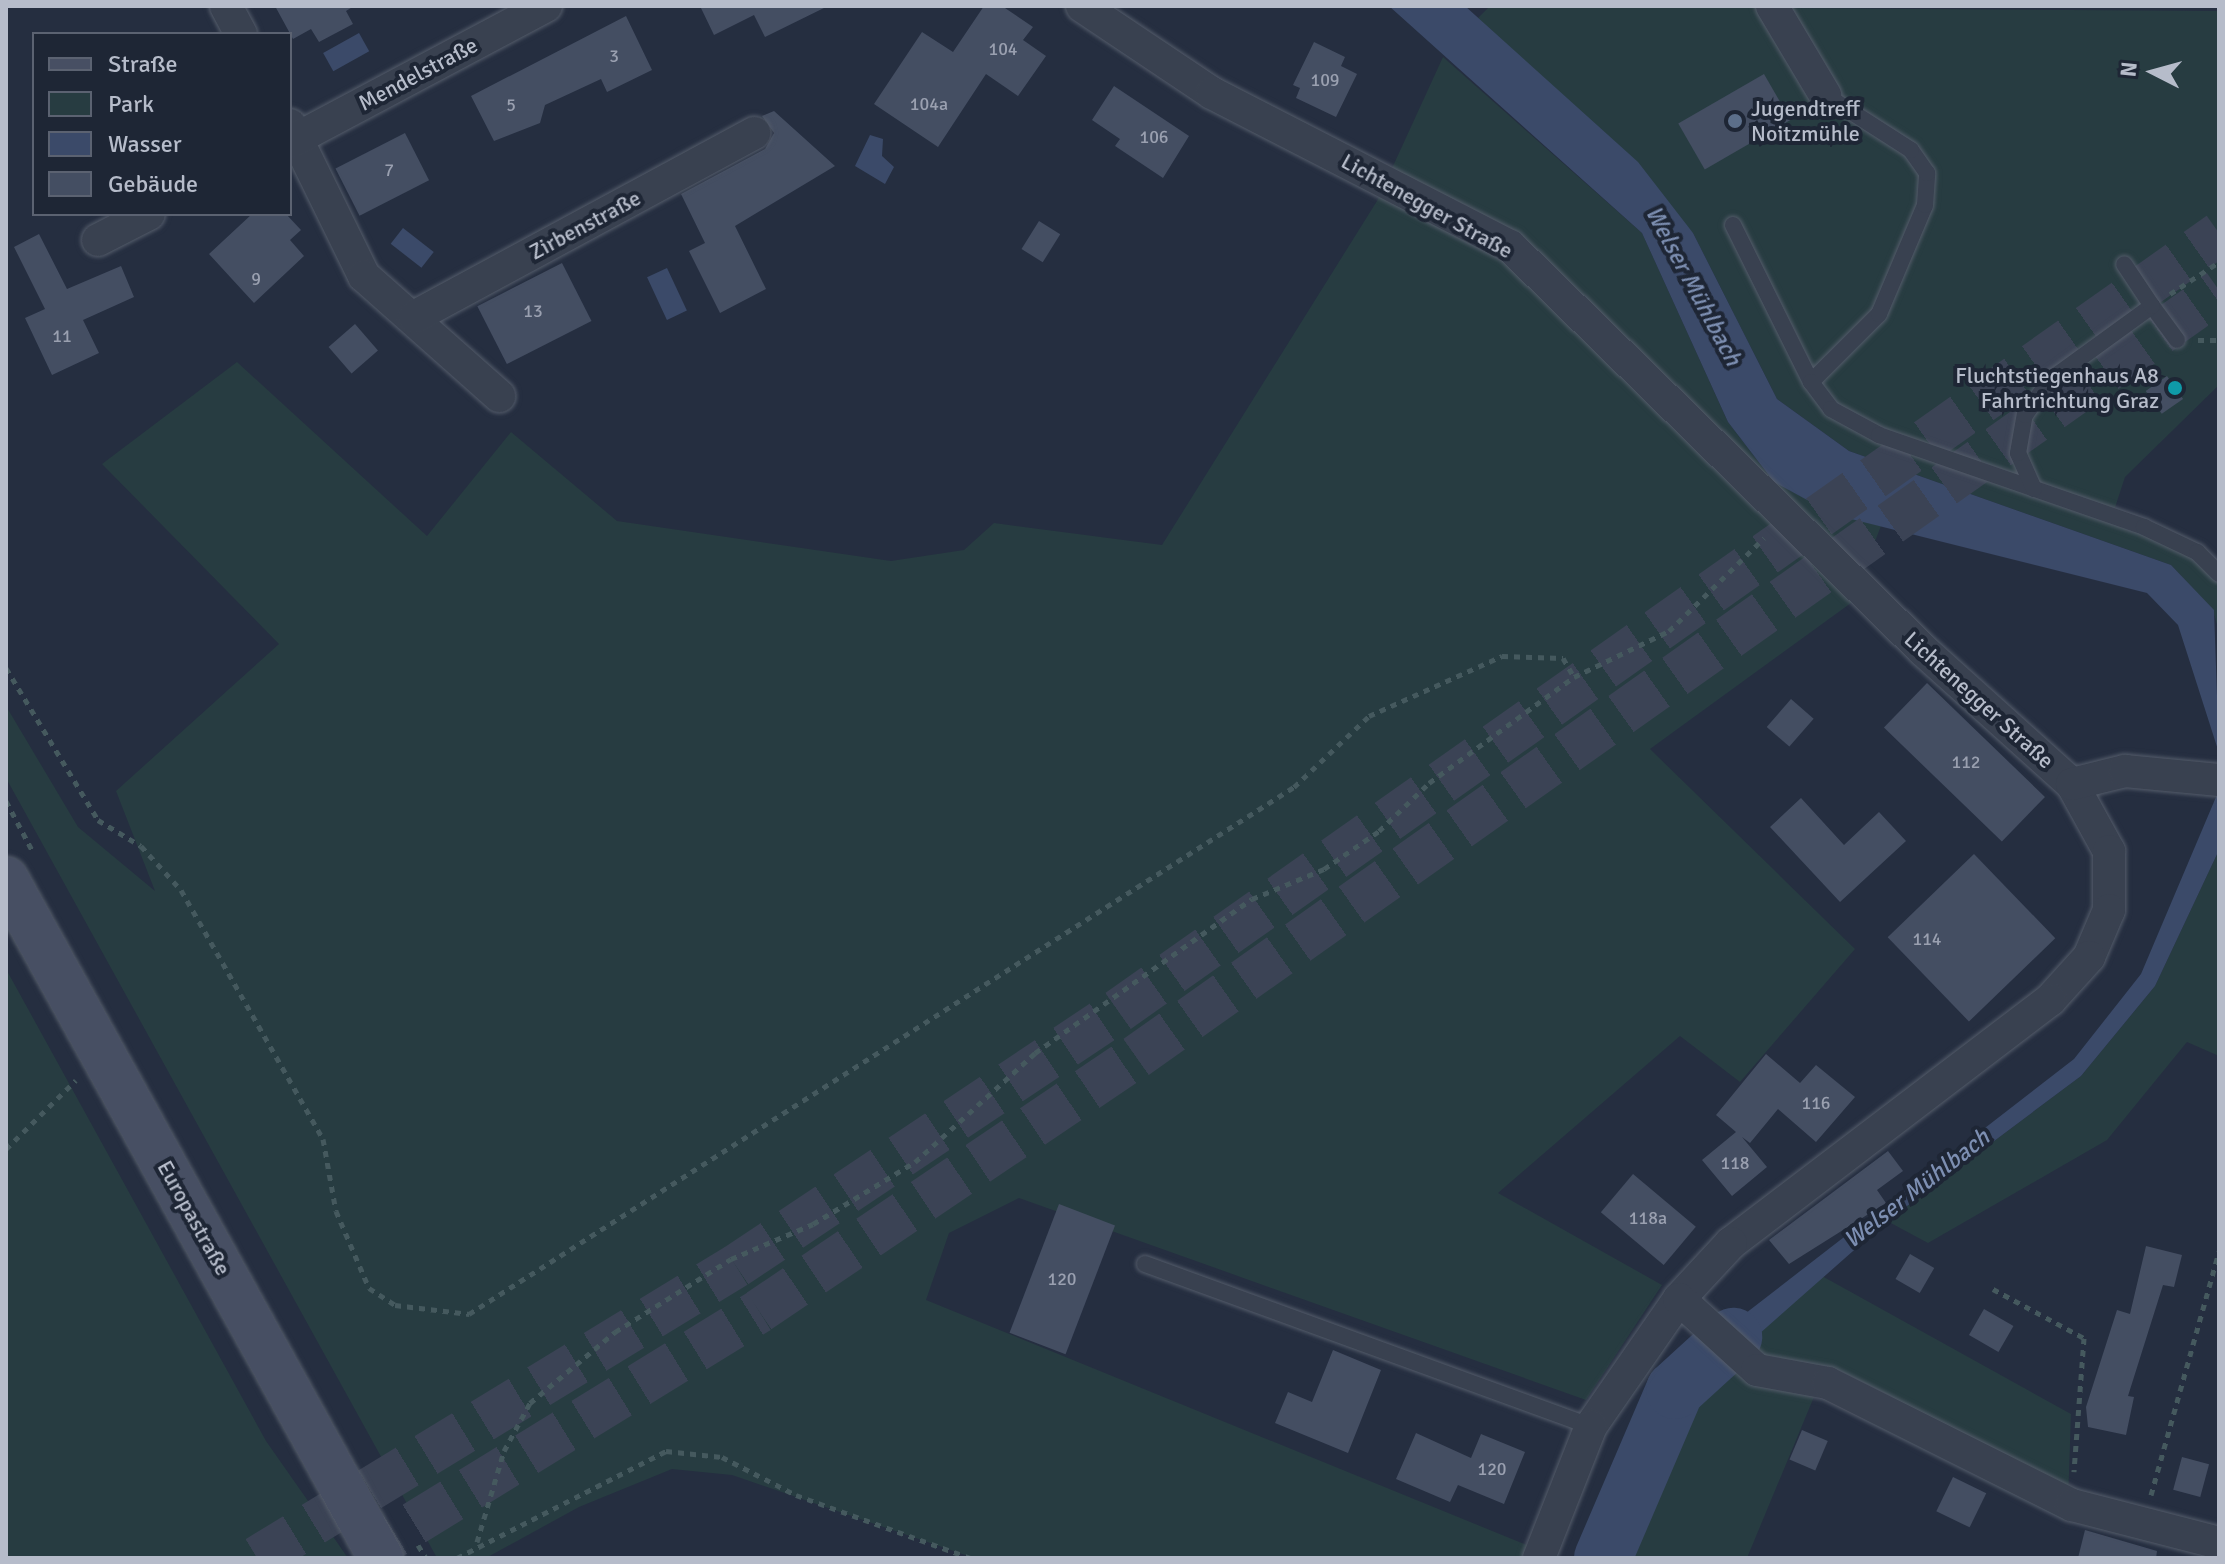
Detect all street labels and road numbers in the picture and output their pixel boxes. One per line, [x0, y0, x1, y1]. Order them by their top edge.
street label: Mendelstraße [354, 32, 482, 116]
street label: Lichtenegger Straße [1337, 148, 1517, 264]
street label: Zirbenstraße [525, 185, 645, 265]
street label: Lichtenegger Straße [1899, 626, 2059, 774]
street label: Europastraße [152, 1156, 236, 1280]

